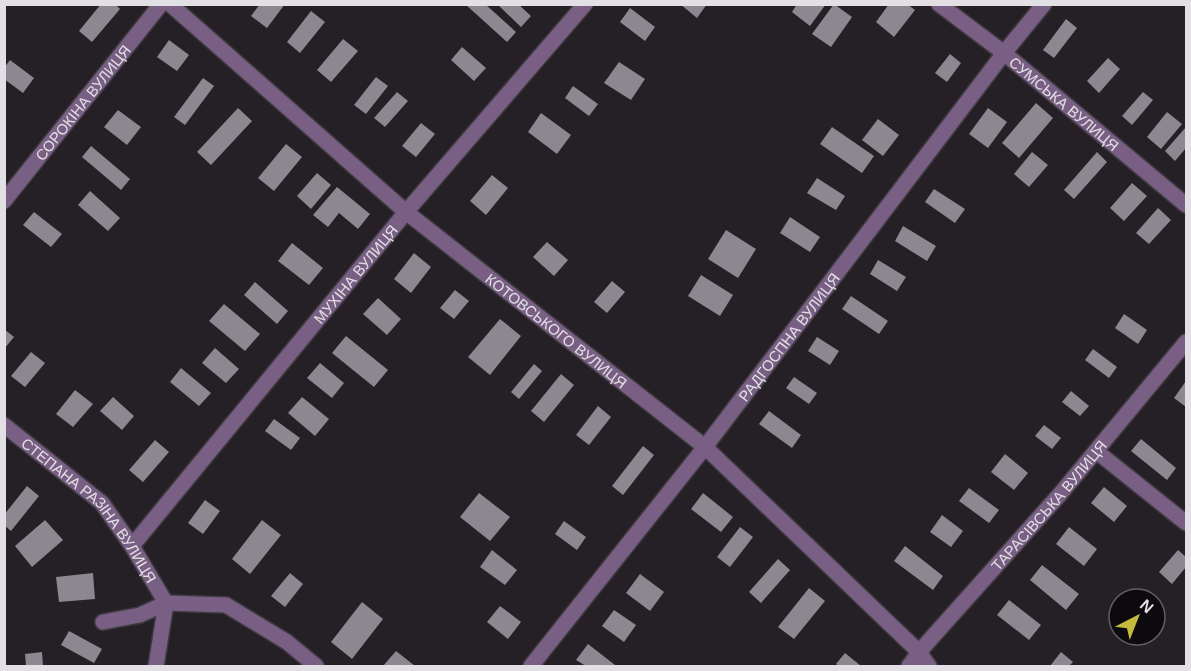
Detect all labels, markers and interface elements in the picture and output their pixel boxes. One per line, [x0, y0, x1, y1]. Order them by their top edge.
street label: СОРОКІНА ВУЛИЦЯ [31, 41, 134, 164]
street label: СУМСЬКА ВУЛИЦЯ [1006, 53, 1122, 154]
street label: МУХІНА ВУЛИЦЯ [310, 221, 401, 327]
street label: КОТОВСЬКОГО ВУЛИЦЯ [482, 269, 631, 391]
street label: РАДГОСПНА ВУЛИЦЯ [735, 269, 843, 404]
street label: СТЕПАНА РАЗІНА ВУЛИЦЯ [18, 434, 160, 586]
street label: ТАРАСІВСЬКА ВУЛИЦЯ [988, 437, 1110, 574]
north arrow [1107, 587, 1167, 647]
text: N [1137, 596, 1157, 616]

